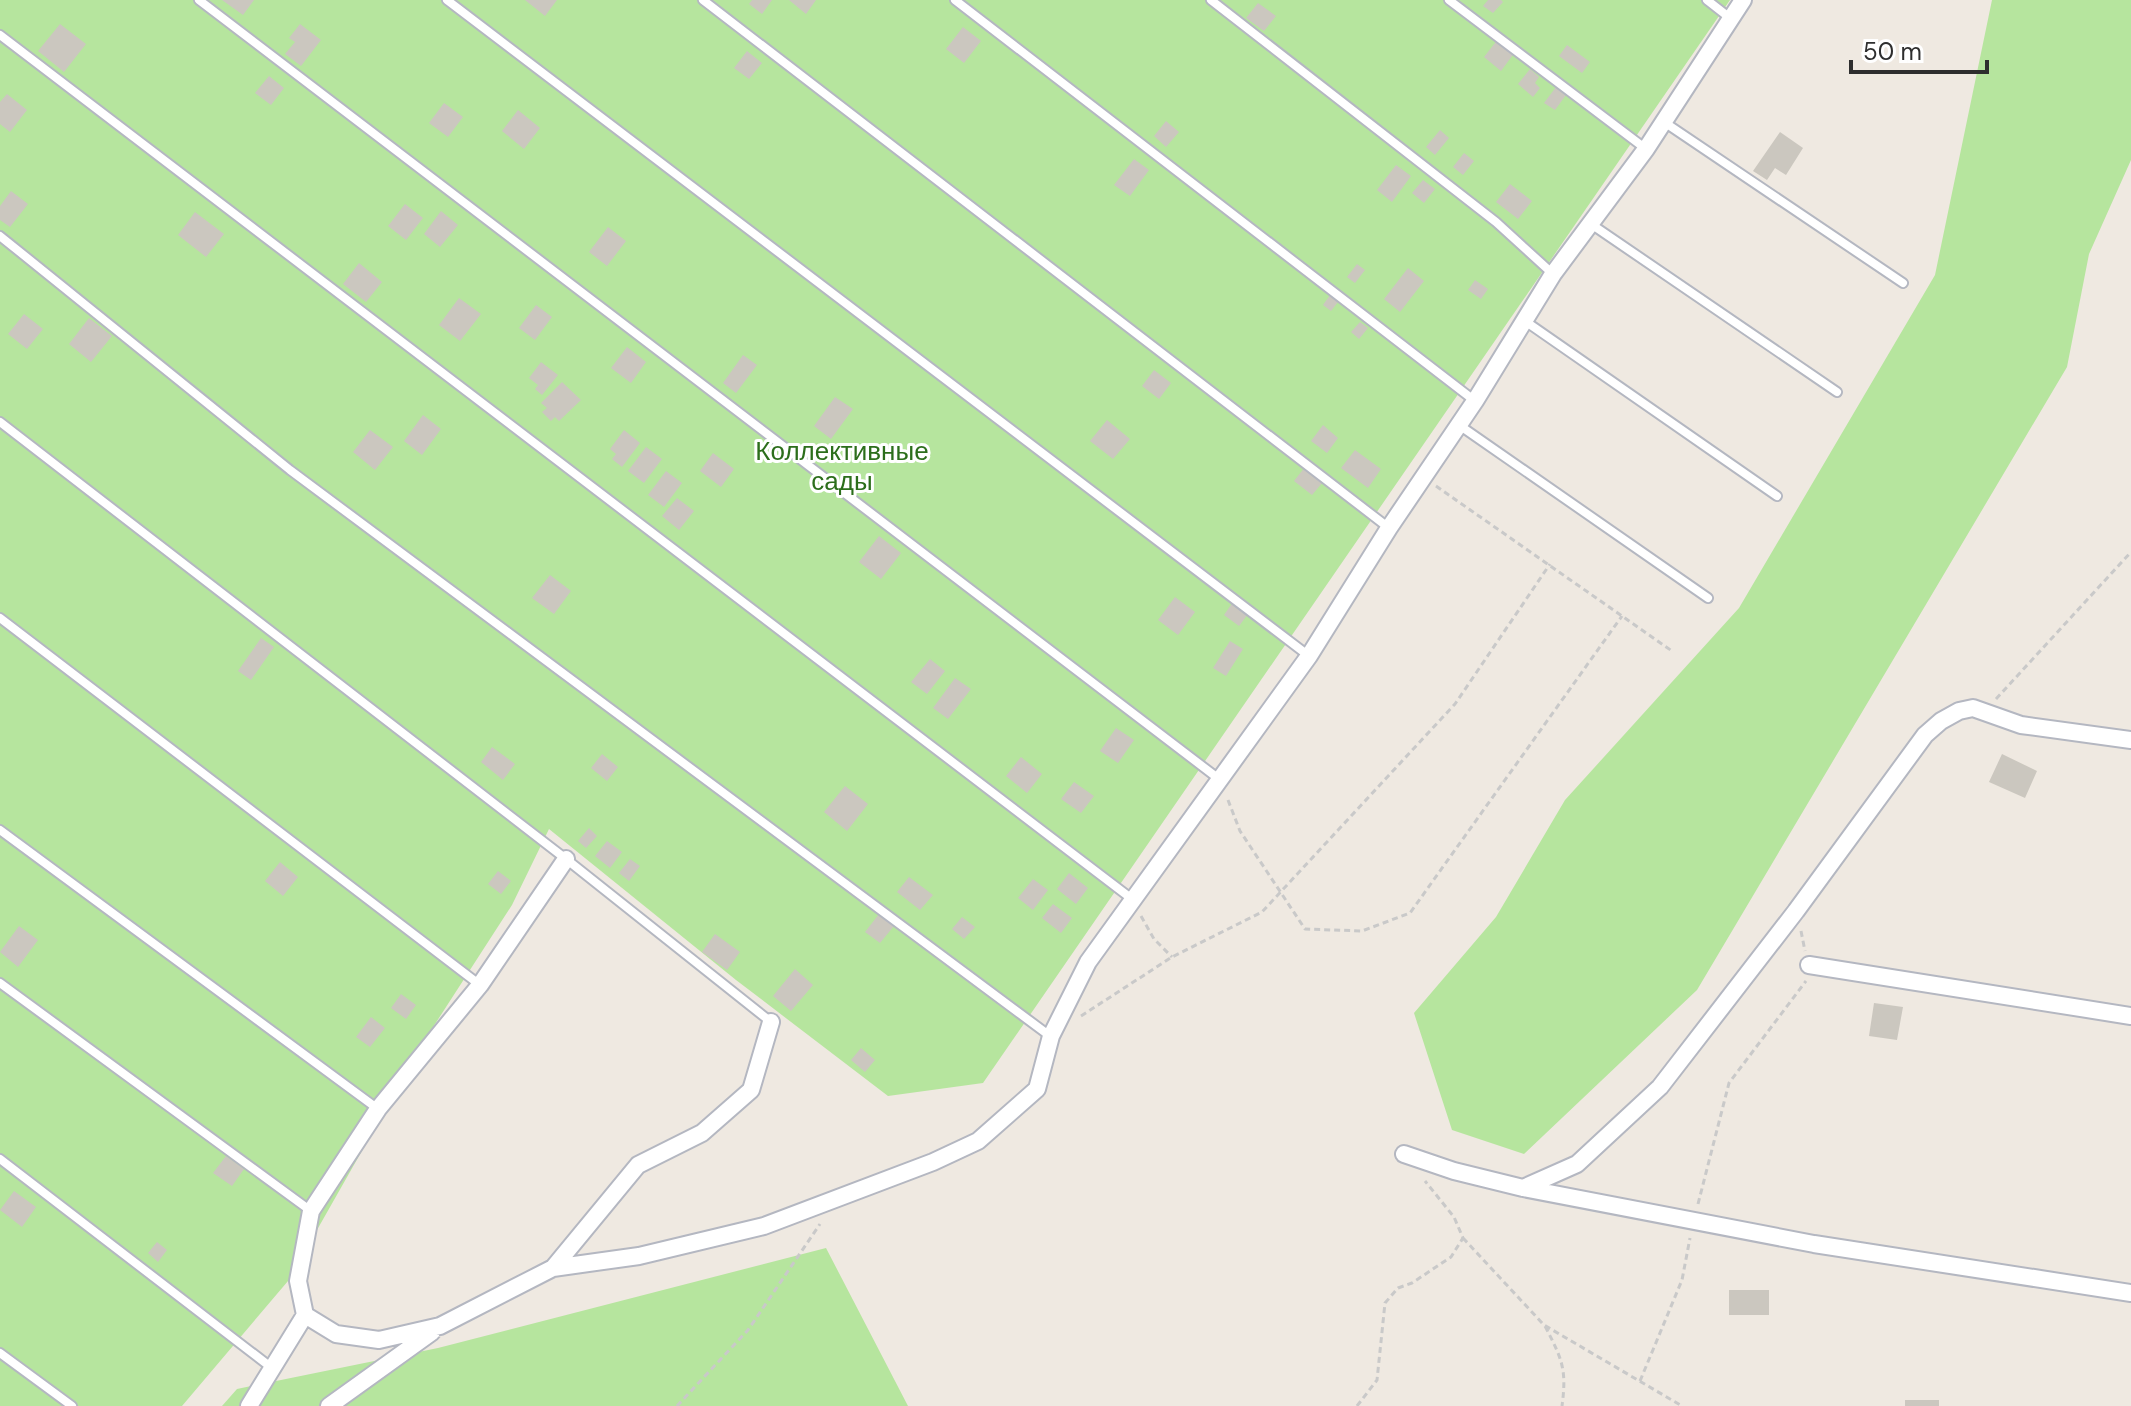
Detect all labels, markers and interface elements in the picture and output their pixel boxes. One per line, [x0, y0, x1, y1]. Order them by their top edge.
scale bar [1851, 24, 1987, 74]
text: 50 m [1863, 36, 1922, 67]
park label: Коллективные сады [755, 434, 929, 498]

